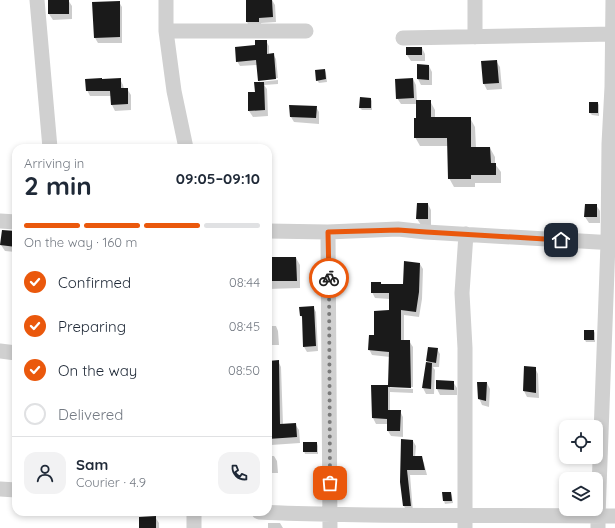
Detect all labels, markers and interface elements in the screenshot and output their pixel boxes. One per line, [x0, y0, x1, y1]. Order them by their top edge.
text: Arriving in [24, 155, 84, 171]
text: 2 min [24, 169, 92, 202]
text: 09:05–09:10 [176, 169, 260, 188]
pin [544, 223, 578, 257]
icon: home [550, 229, 572, 251]
text: On the way · 160 m [24, 234, 137, 250]
courier [309, 258, 349, 298]
icon: bike [318, 267, 340, 289]
icon: check [24, 271, 46, 293]
text: Confirmed [58, 273, 131, 292]
text: 08:44 [229, 274, 260, 290]
icon: check [24, 315, 46, 337]
text: Preparing [58, 317, 126, 336]
text: 08:45 [229, 318, 260, 334]
icon: check [24, 359, 46, 381]
text: On the way [58, 361, 137, 380]
text: 08:50 [228, 362, 260, 378]
text: Delivered [58, 405, 123, 424]
map controls [559, 420, 603, 516]
button: locate [559, 420, 603, 464]
button: person [24, 452, 66, 494]
button: phone [218, 452, 260, 494]
text: Sam [76, 455, 108, 474]
pin [313, 466, 347, 500]
icon: bag [319, 472, 341, 494]
button: layers [559, 472, 603, 516]
text: Courier · 4.9 [76, 474, 146, 490]

